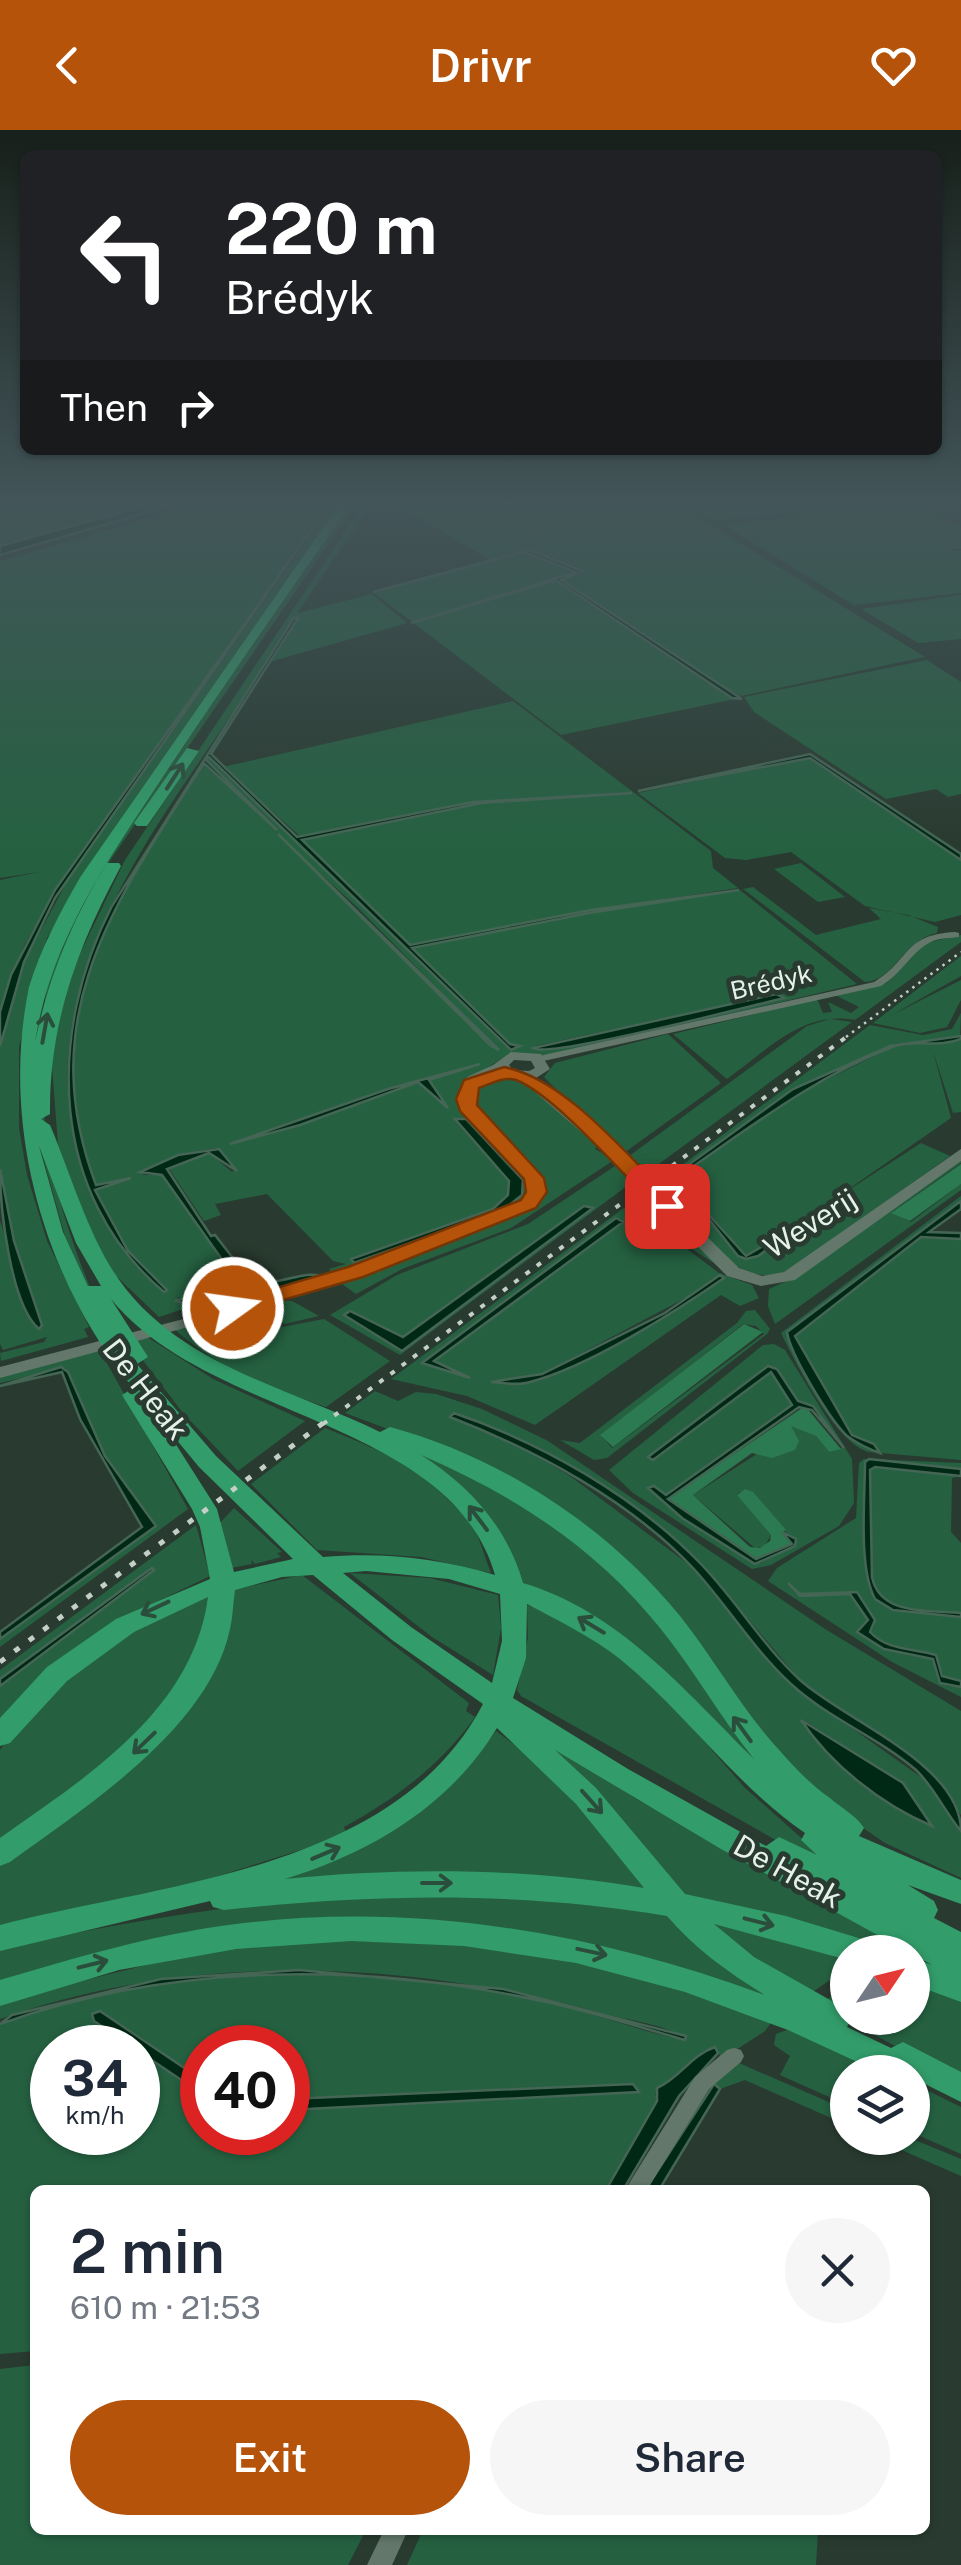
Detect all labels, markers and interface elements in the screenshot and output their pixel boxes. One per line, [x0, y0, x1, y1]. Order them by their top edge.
icon: back [40, 38, 95, 93]
icon: heart [866, 38, 921, 93]
text: Drivr [429, 39, 532, 92]
text: 220 m [225, 187, 438, 270]
icon: left [60, 190, 190, 320]
text: Brédyk [225, 271, 374, 324]
icon: right [168, 380, 223, 435]
text: Then [60, 385, 148, 430]
one-way arrow [164, 763, 185, 791]
street label: Brédyk [727, 958, 815, 1006]
one-way arrow [36, 1012, 55, 1044]
pin [625, 1164, 710, 1249]
icon: arrive [640, 1179, 695, 1234]
street label: Weverij [757, 1180, 863, 1266]
position arrow [181, 1256, 285, 1360]
street label: De Heak [96, 1331, 196, 1447]
one-way arrow [468, 1505, 489, 1532]
one-way arrow [141, 1600, 171, 1619]
one-way arrow [577, 1615, 606, 1636]
one-way arrow [732, 1715, 753, 1743]
one-way arrow [132, 1730, 157, 1754]
one-way arrow [580, 1789, 603, 1814]
street label: De Heak [728, 1827, 848, 1915]
one-way arrow [310, 1843, 341, 1861]
one-way arrow [421, 1873, 453, 1892]
one-way arrow [743, 1914, 774, 1933]
north arrow [830, 1935, 930, 2035]
map controls [830, 1935, 930, 2155]
one-way arrow [575, 1944, 607, 1962]
one-way arrow [77, 1954, 108, 1973]
speed limit sign: 40 [180, 2025, 310, 2155]
text: 34 [62, 2048, 128, 2107]
button: layers [830, 2055, 930, 2155]
text: km/h [66, 2100, 124, 2130]
text: 2 min [70, 2216, 225, 2287]
button: close [785, 2218, 890, 2323]
text: 610 m · 21:53 [70, 2289, 261, 2326]
button: Exit [70, 2400, 470, 2515]
button: Share [490, 2400, 890, 2515]

